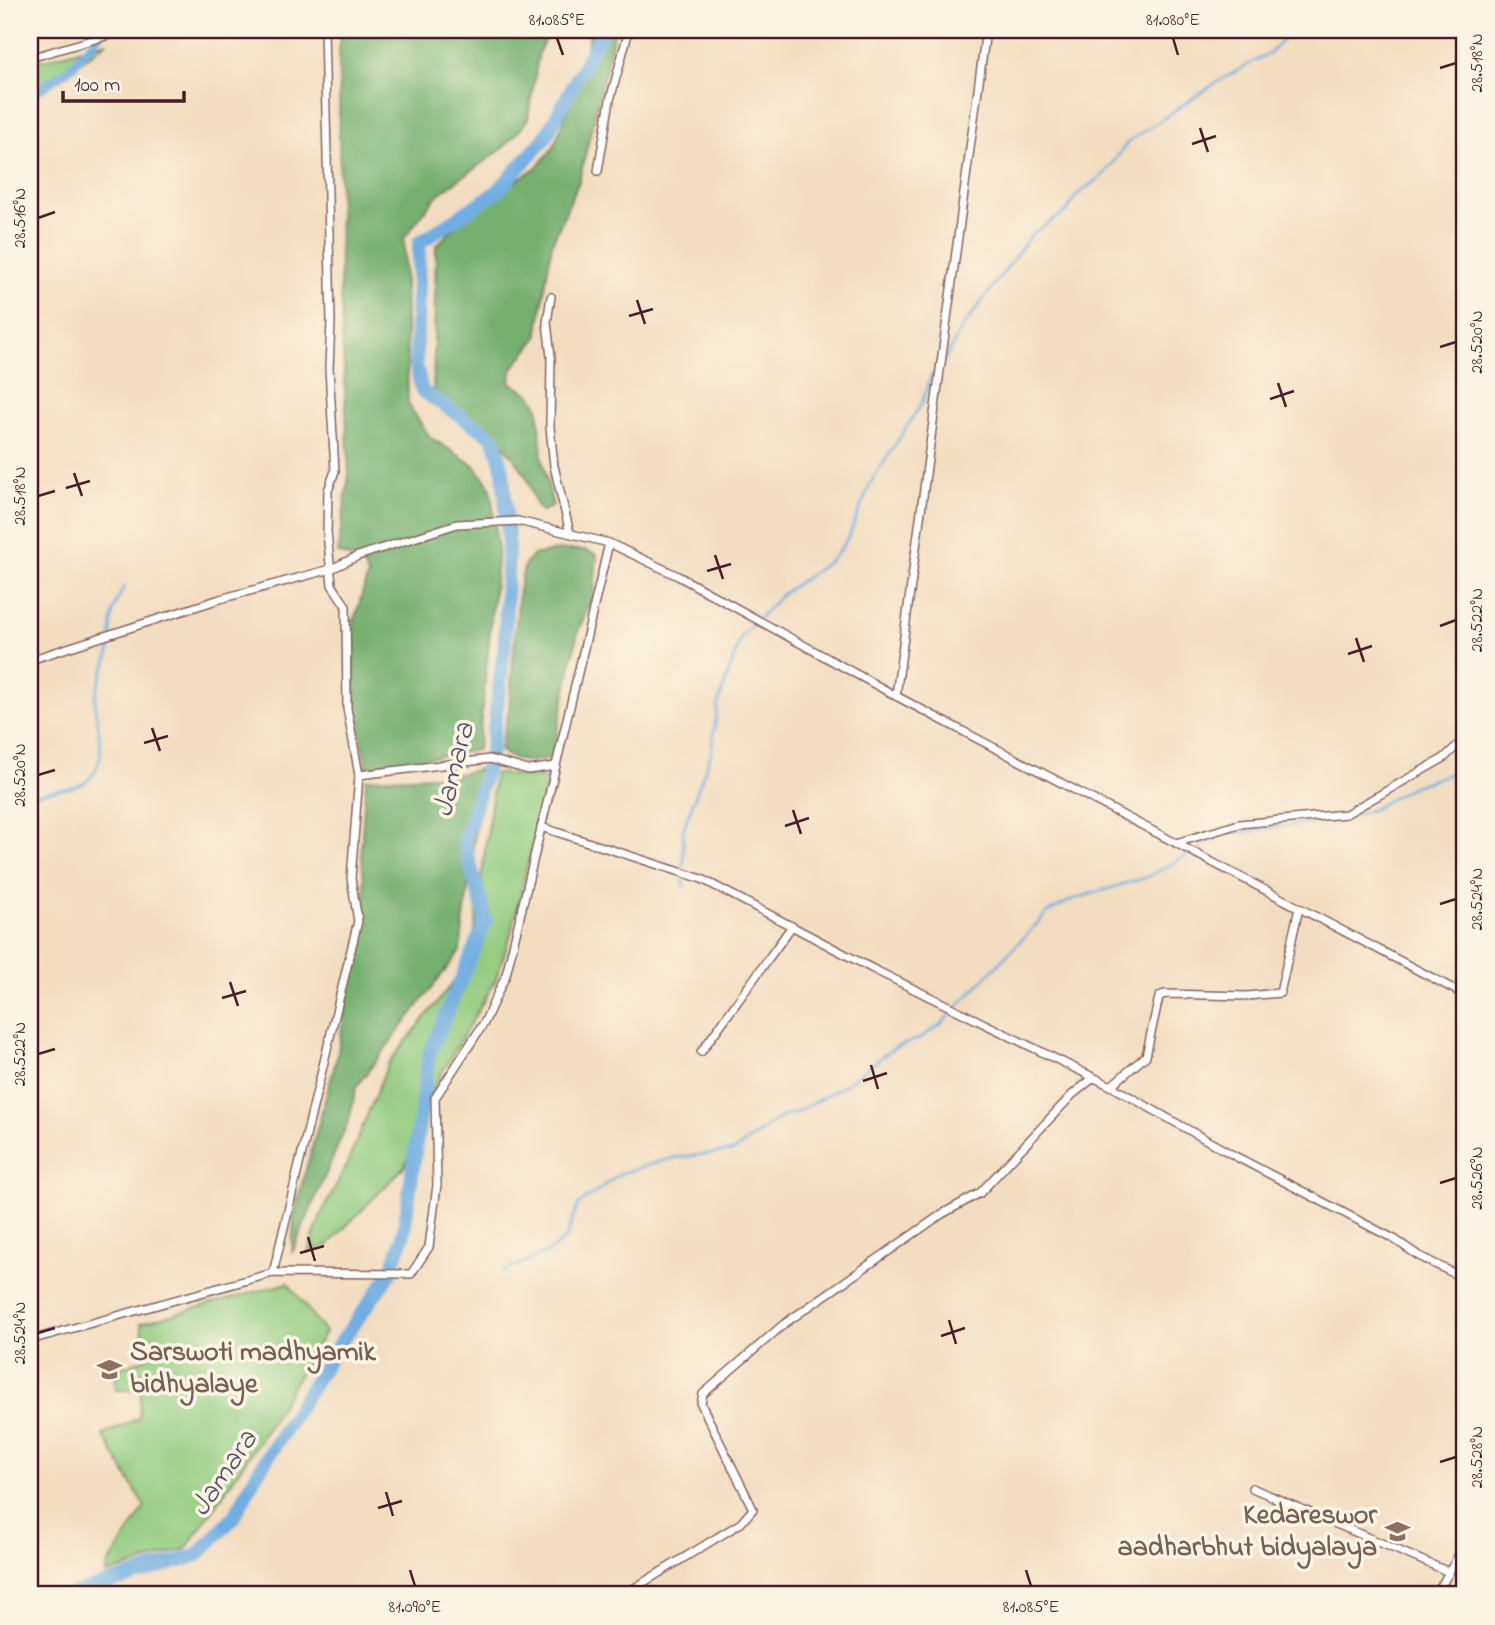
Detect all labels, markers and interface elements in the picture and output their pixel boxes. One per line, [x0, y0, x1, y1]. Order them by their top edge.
text: 81.085°E [529, 8, 585, 34]
text: 81.080°E [1146, 8, 1200, 34]
text: 28.518°N [1465, 33, 1491, 93]
scale bar [63, 60, 184, 104]
text: 100 m [74, 71, 120, 101]
text: 28.516°N [8, 188, 34, 248]
text: 28.520°N [1465, 310, 1491, 374]
text: 28.518°N [8, 466, 34, 526]
text: 28.522°N [1465, 588, 1491, 652]
water label: Jamara [422, 717, 488, 822]
text: 28.520°N [8, 743, 34, 807]
text: 28.524°N [1465, 868, 1491, 931]
text: 28.522°N [8, 1022, 34, 1086]
text: 28.526°N [1465, 1146, 1491, 1210]
text: 28.524°N [8, 1302, 34, 1365]
place label: Sarswoti madhyamik bidhyalaye [130, 1333, 376, 1406]
school or university icon: Sarswoti madhyamik bidhyalaye [96, 1355, 124, 1383]
water label: Jamara [180, 1421, 270, 1526]
text: 28.528°N [1465, 1426, 1491, 1488]
place label: Kedareswor aadharbhut bidyalaya [1118, 1496, 1378, 1569]
school or university icon: Kedareswor aadharbhut bidyalaya [1383, 1518, 1411, 1546]
text: 81.090°E [389, 1595, 442, 1621]
text: 81.085°E [1003, 1595, 1059, 1621]

